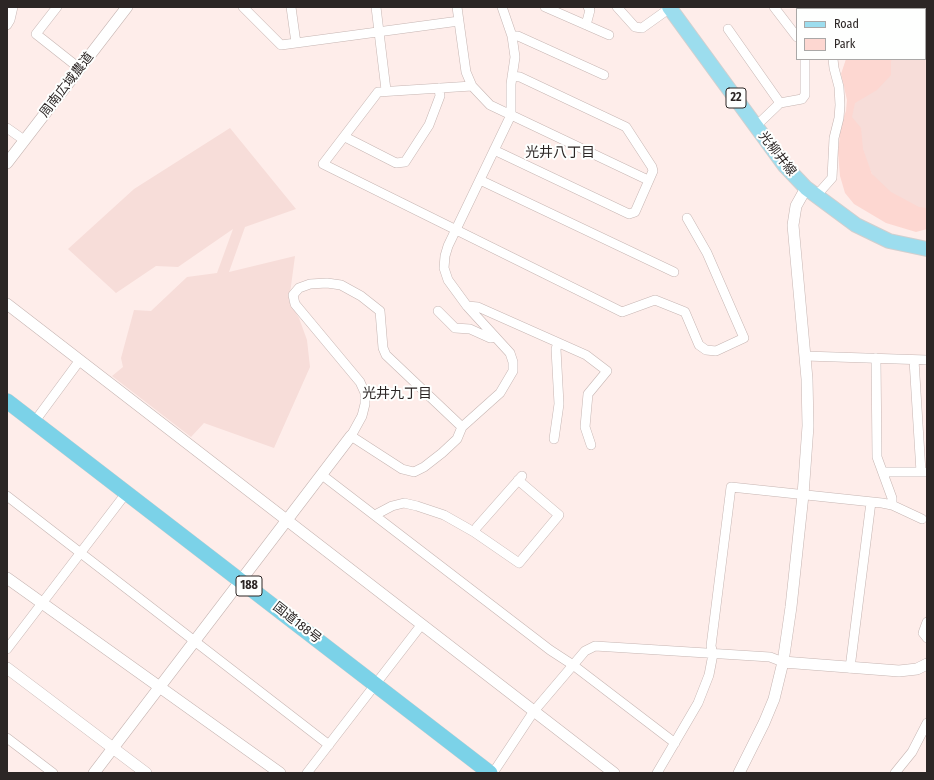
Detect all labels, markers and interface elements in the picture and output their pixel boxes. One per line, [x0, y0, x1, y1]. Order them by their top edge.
legend [796, 8, 926, 60]
text: Road [834, 17, 859, 31]
text: Park [834, 37, 855, 51]
street label: 周南広域農道 [37, 49, 97, 121]
road number: 22 [726, 88, 746, 108]
street label: 光柳井線 [755, 129, 799, 179]
district label: 光井八丁目 [525, 145, 595, 161]
district label: 光井九丁目 [362, 386, 432, 402]
road number: 188 [236, 576, 262, 596]
street label: 国道188号 [270, 599, 324, 647]

